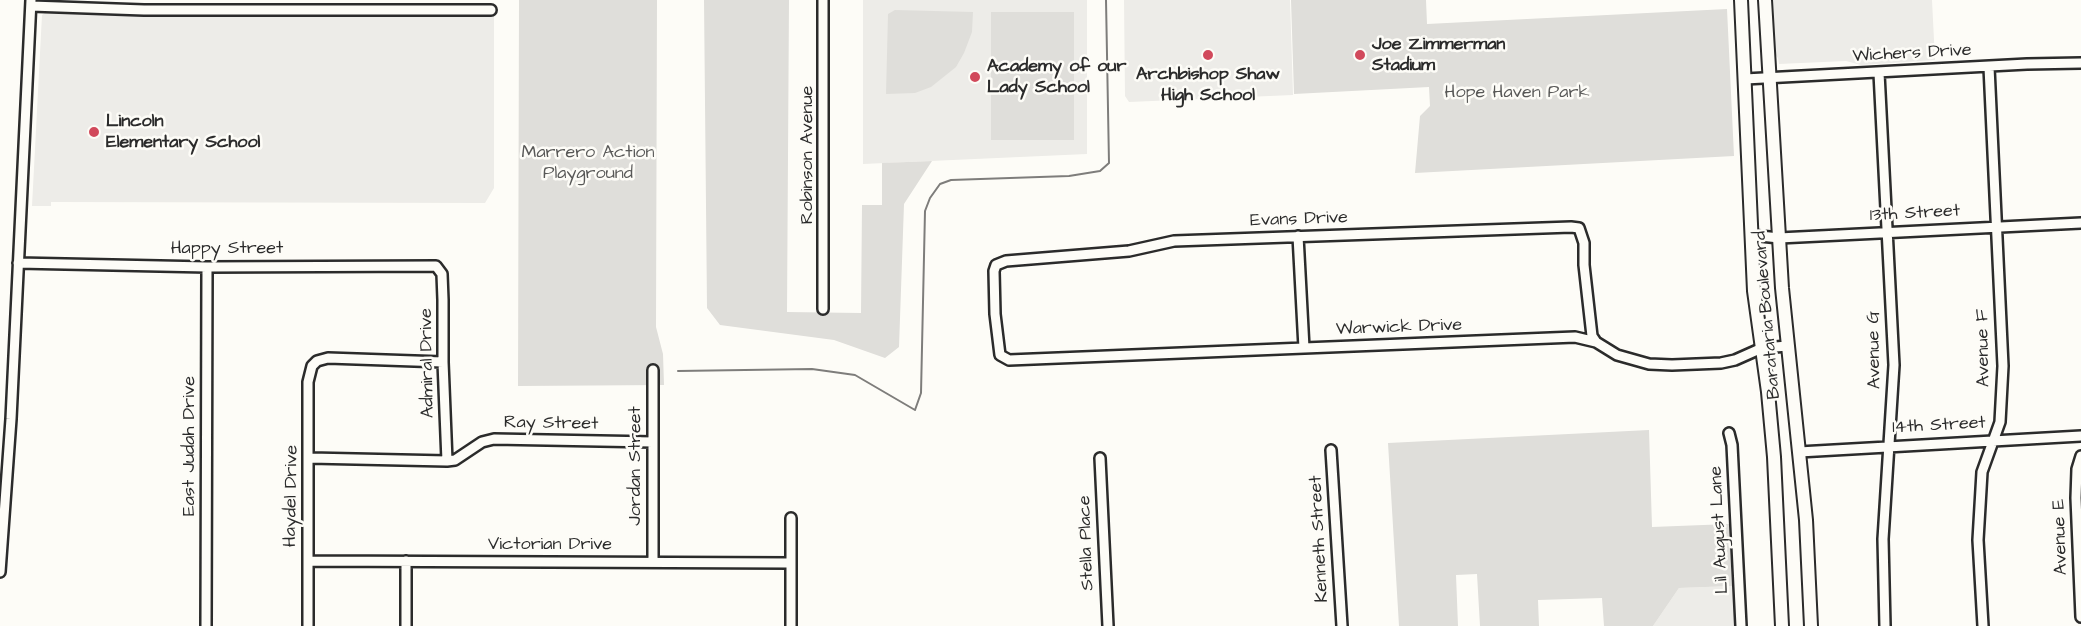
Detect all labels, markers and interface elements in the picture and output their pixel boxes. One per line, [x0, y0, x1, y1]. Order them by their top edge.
place label: Joe Zimmerman Stadium [1372, 34, 1505, 76]
street label: Wichers Drive [1852, 40, 1972, 68]
marker: Archbishop Shaw High School [1201, 48, 1215, 62]
marker: Joe Zimmerman Stadium [1353, 48, 1367, 62]
place label: Academy of our Lady School [987, 56, 1126, 98]
place label: Archbishop Shaw High School [1136, 64, 1280, 106]
marker: Academy of our Lady School [968, 70, 982, 84]
park label: Hope Haven Park [1445, 82, 1589, 104]
street label: Robinson Avenue [797, 86, 819, 224]
place label: Lincoln Elementary School [106, 111, 260, 154]
marker: Lincoln Elementary School [87, 125, 101, 139]
park label: Marrero Action Playground [522, 142, 654, 184]
street label: 13th Street [1869, 201, 1961, 227]
street label: Evans Drive [1250, 208, 1348, 232]
street label: Barataria Boulevard [1750, 230, 1786, 400]
street label: Happy Street [171, 238, 283, 260]
street label: Admiral Drive [416, 308, 440, 418]
street label: Avenue F [1973, 309, 1995, 387]
street label: Avenue G [1864, 311, 1886, 389]
street label: Warwick Drive [1335, 315, 1463, 341]
street label: East Judah Drive [179, 376, 201, 516]
street label: Jordan Street [625, 406, 647, 526]
street label: Ray Street [504, 412, 598, 436]
street label: 14th Street [1892, 413, 1986, 439]
street label: Haydel Drive [280, 445, 304, 547]
street label: Lil August Lane [1706, 465, 1734, 595]
street label: Kenneth Street [1306, 475, 1334, 603]
street label: Stella Place [1075, 495, 1099, 591]
street label: Avenue E [2049, 498, 2073, 576]
street label: Victorian Drive [488, 534, 612, 556]

